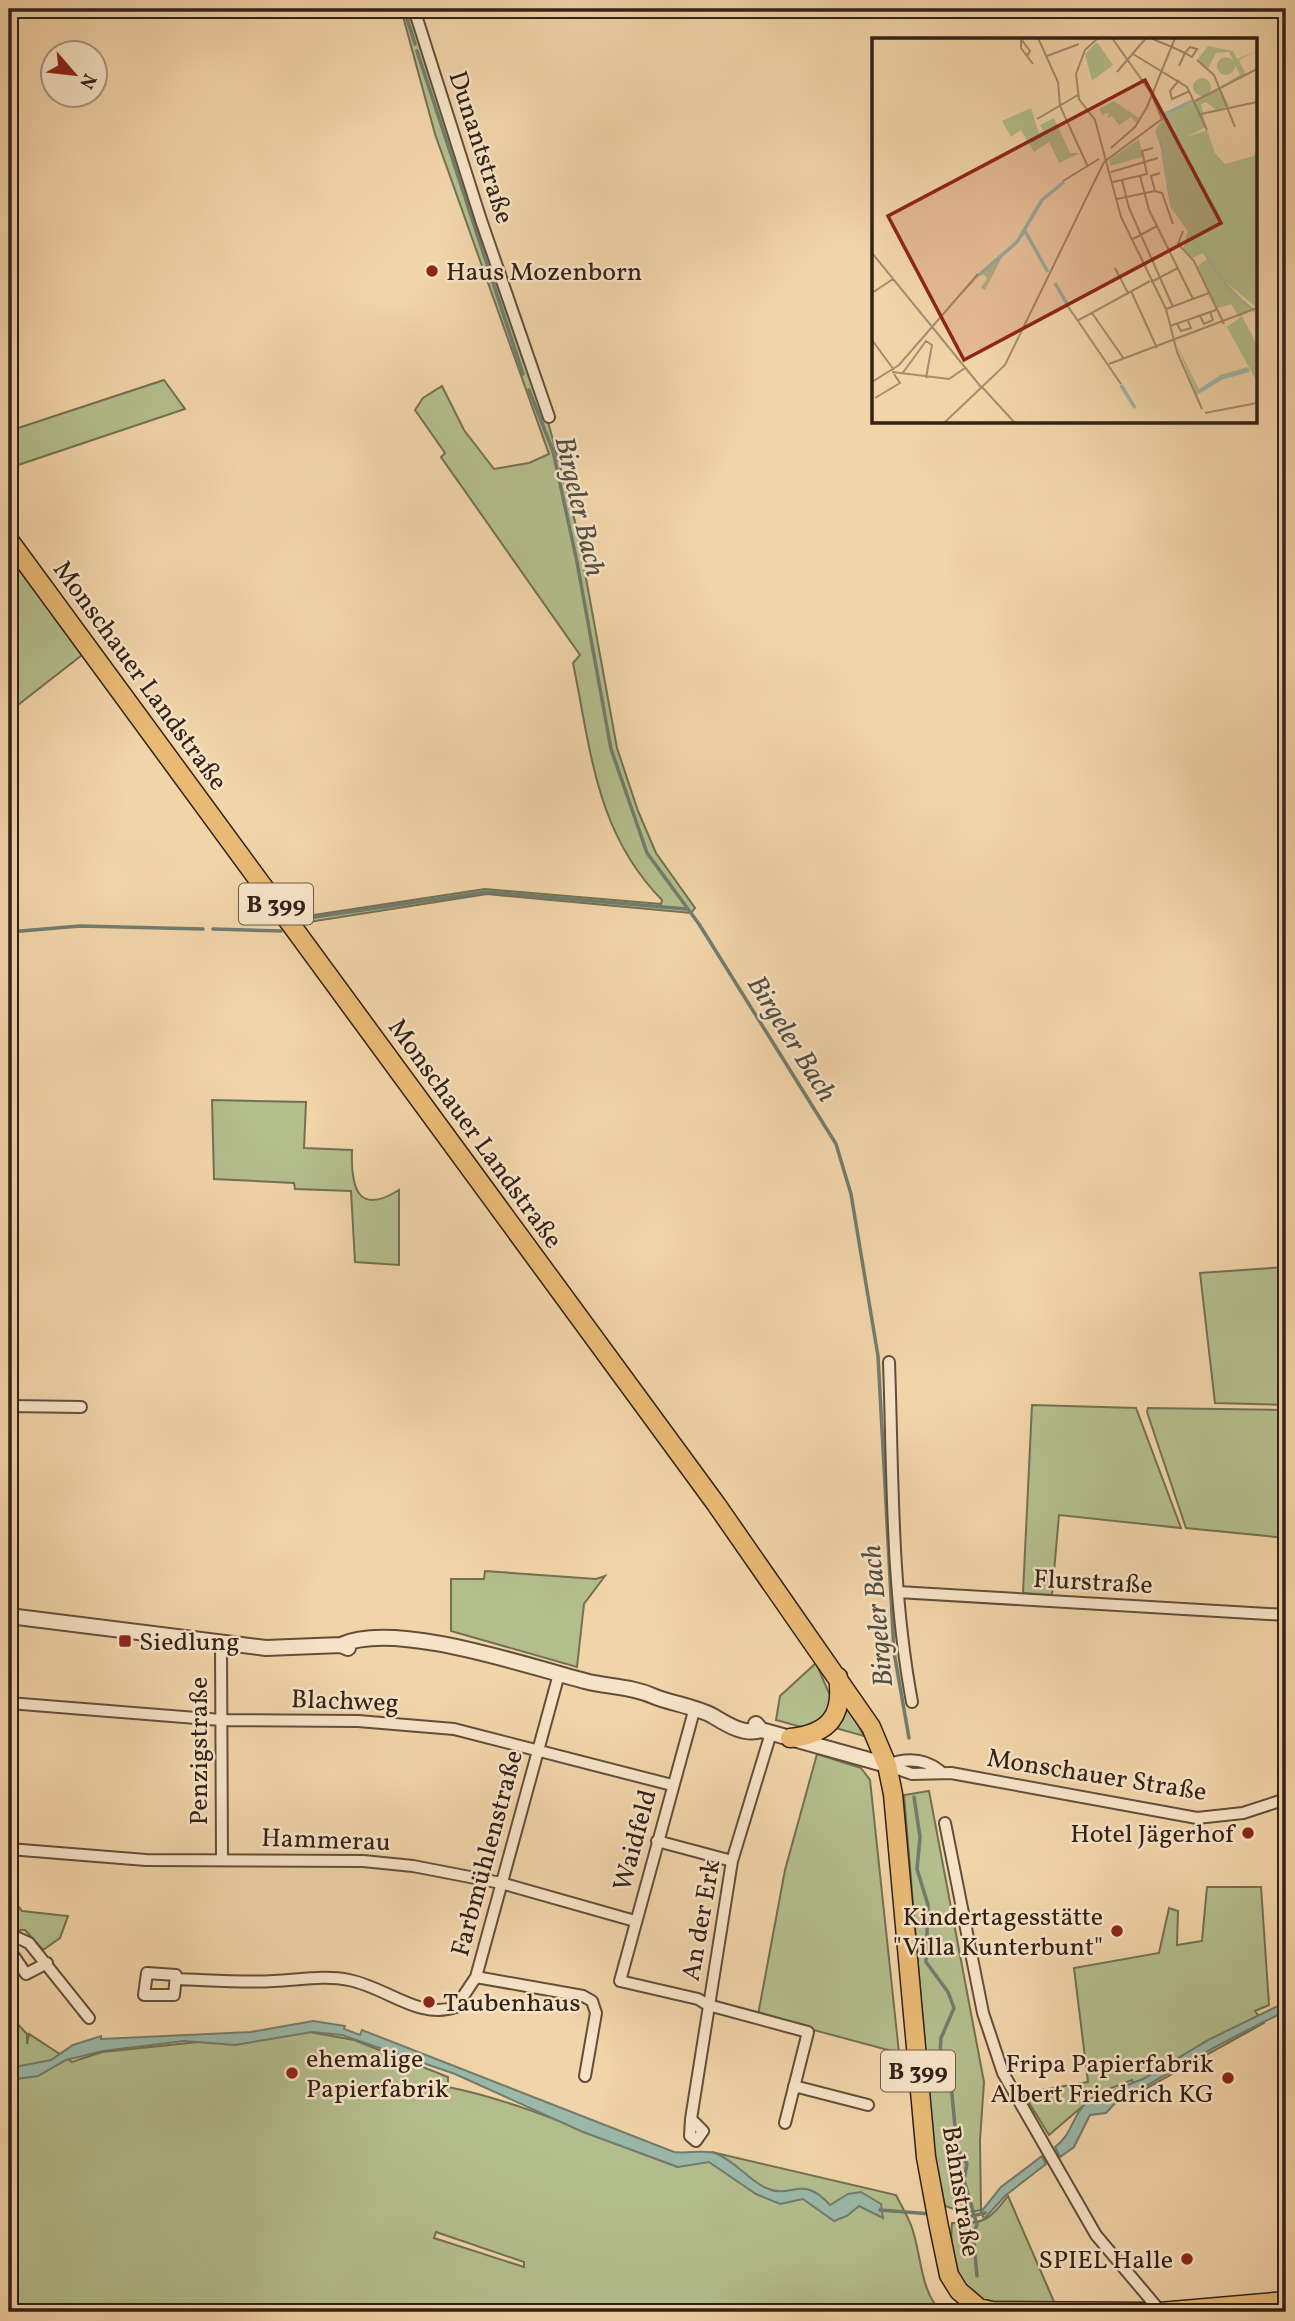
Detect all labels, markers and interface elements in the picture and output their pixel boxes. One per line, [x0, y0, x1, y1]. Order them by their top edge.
north arrow [38, 38, 108, 108]
inset map [872, 38, 1256, 424]
street label: Dunantstraße [438, 67, 522, 229]
text: N [72, 69, 102, 93]
place label: Haus Mozenborn [446, 255, 642, 291]
marker: Haus Mozenborn [424, 263, 440, 279]
water label: Birgeler Bach [544, 433, 614, 580]
street label: Monschauer Landstraße [44, 554, 235, 799]
road number: B 399 [239, 884, 313, 924]
water label: Birgeler Bach [737, 968, 845, 1110]
street label: Monschauer Landstraße [379, 1012, 570, 1257]
water label: Birgeler Bach [853, 1543, 904, 1689]
street label: Flurstraße [1032, 1562, 1154, 1604]
place label: Siedlung [139, 1625, 239, 1661]
marker: Siedlung [117, 1633, 133, 1649]
street label: Penzigstraße [182, 1677, 218, 1825]
street label: Blachweg [290, 1682, 399, 1722]
street label: Monschauer Straße [984, 1741, 1209, 1811]
street label: Farbmühlenstraße [443, 1746, 533, 1961]
street label: Waidfeld [605, 1786, 667, 1895]
place label: Hotel Jägerhof [1070, 1817, 1236, 1853]
street label: Hammerau [261, 1821, 391, 1861]
marker: Hotel Jägerhof [1240, 1825, 1256, 1841]
street label: An der Erk [674, 1857, 730, 1984]
place label: Kindertagesstätte "Villa Kunterbunt" [893, 1900, 1103, 1966]
marker: Kindertagesstätte "Villa Kunterbunt" [1109, 1923, 1125, 1939]
place label: Taubenhaus [443, 1986, 581, 2022]
marker: Taubenhaus [421, 1994, 437, 2010]
place label: ehemalige Papierfabrik [306, 2042, 449, 2108]
place label: Fripa Papierfabrik Albert Friedrich KG [990, 2047, 1214, 2113]
road number: B 399 [881, 2050, 955, 2092]
marker: ehemalige Papierfabrik [284, 2065, 300, 2081]
marker: Fripa Papierfabrik Albert Friedrich KG [1220, 2070, 1236, 2086]
street label: Bahnstraße [932, 2123, 988, 2259]
place label: SPIEL Halle [1039, 2243, 1173, 2279]
marker: SPIEL Halle [1179, 2251, 1195, 2267]

